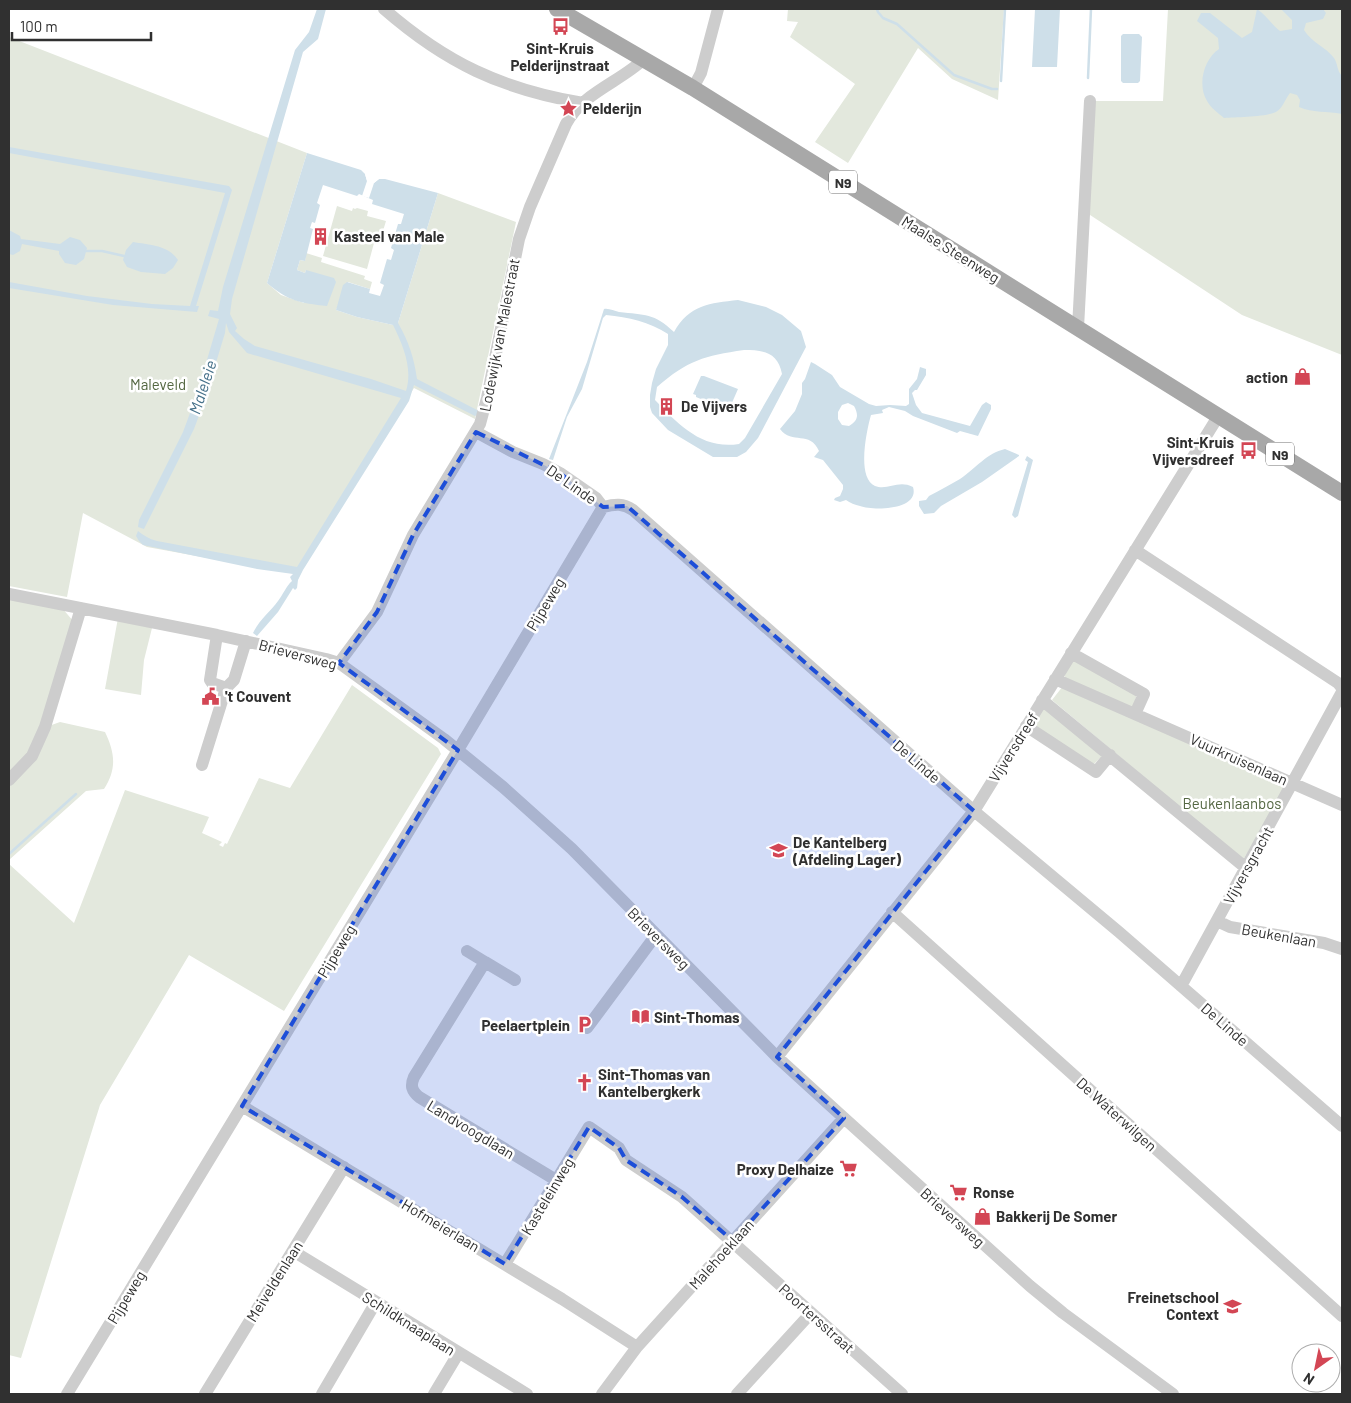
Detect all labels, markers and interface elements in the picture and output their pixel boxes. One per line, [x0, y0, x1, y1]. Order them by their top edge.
scale bar [12, 10, 151, 42]
text: 100 m [20, 17, 58, 35]
bus stop icon: Sint-Kruis Pelderijnstraat [550, 17, 570, 37]
place label: Sint-Kruis Pelderijnstraat [511, 39, 610, 74]
place icon: Pelderijn [559, 98, 579, 118]
place label: Pelderijn [583, 99, 642, 117]
road number: N9 [829, 170, 857, 193]
street label: Maalse Steenweg [899, 212, 1003, 286]
building icon: Kasteel van Male [310, 226, 330, 246]
place label: Kasteel van Male [334, 227, 444, 245]
street label: Lodewijk van Malestraat [475, 257, 523, 413]
water label: Maleleie [184, 358, 220, 416]
shop icon: action [1292, 367, 1312, 387]
place label: action [1246, 368, 1288, 386]
park label: Maleveld [130, 375, 186, 393]
building icon: De Vijvers [657, 396, 677, 416]
place label: De Vijvers [681, 397, 748, 415]
place label: Sint-Kruis Vijversdreef [1152, 433, 1234, 468]
bus stop icon: Sint-Kruis Vijversdreef [1238, 441, 1258, 461]
road number: N9 [1266, 442, 1294, 466]
street label: De Linde [544, 460, 600, 508]
street label: Pijpeweg [522, 574, 568, 634]
street label: Brieversweg [257, 635, 339, 673]
public building icon: 't Couvent [201, 686, 221, 706]
place label: 't Couvent [225, 687, 292, 705]
street label: Vijversdreef [985, 709, 1041, 785]
street label: Vuurkruisenlaan [1187, 729, 1291, 789]
street label: De Linde [890, 736, 944, 786]
park label: Beukenlaanbos [1182, 794, 1282, 812]
street label: Vijversgracht [1219, 823, 1277, 907]
place label: De Kantelberg (Afdeling Lager) [792, 833, 902, 868]
school or university icon: De Kantelberg (Afdeling Lager) [769, 841, 789, 861]
street label: Brieversweg [624, 903, 694, 973]
street label: Beukenlaan [1240, 920, 1318, 950]
street label: Pijpeweg [313, 921, 359, 981]
street label: De Linde [1198, 999, 1252, 1049]
library icon: Sint-Thomas [630, 1007, 650, 1027]
place label: Sint-Thomas [654, 1008, 740, 1026]
parking icon: Peelaertplein [574, 1015, 594, 1035]
place label: Peelaertplein [481, 1016, 570, 1034]
place label: Sint-Thomas van Kantelbergkerk [598, 1065, 710, 1100]
church icon: Sint-Thomas van Kantelbergkerk [574, 1073, 594, 1093]
street label: De Waterwilgen [1073, 1073, 1161, 1155]
street label: Landvoogdlaan [424, 1096, 518, 1162]
street label: Kasteleinweg [517, 1154, 577, 1238]
supermarket icon: Proxy Delhaize [838, 1159, 858, 1179]
place label: Proxy Delhaize [737, 1160, 834, 1178]
supermarket icon: Ronse [949, 1182, 969, 1202]
place label: Ronse [973, 1183, 1014, 1201]
street label: Brieversweg [917, 1184, 989, 1250]
street label: Hofmeierlaan [399, 1195, 483, 1255]
shop icon: Bakkerij De Somer [972, 1206, 992, 1226]
place label: Bakkerij De Somer [996, 1207, 1117, 1225]
street label: Malehoeklaan [685, 1215, 757, 1293]
street label: Meiveldenlaan [242, 1237, 306, 1325]
street label: Pijpeweg [103, 1267, 149, 1327]
street label: Poortersstraat [776, 1279, 858, 1357]
street label: Schildknaaplaan [359, 1287, 459, 1359]
place label: Freinetschool Context [1127, 1288, 1219, 1323]
school or university icon: Freinetschool Context [1223, 1296, 1243, 1316]
north arrow [1291, 1343, 1341, 1393]
text: N [1300, 1370, 1317, 1389]

